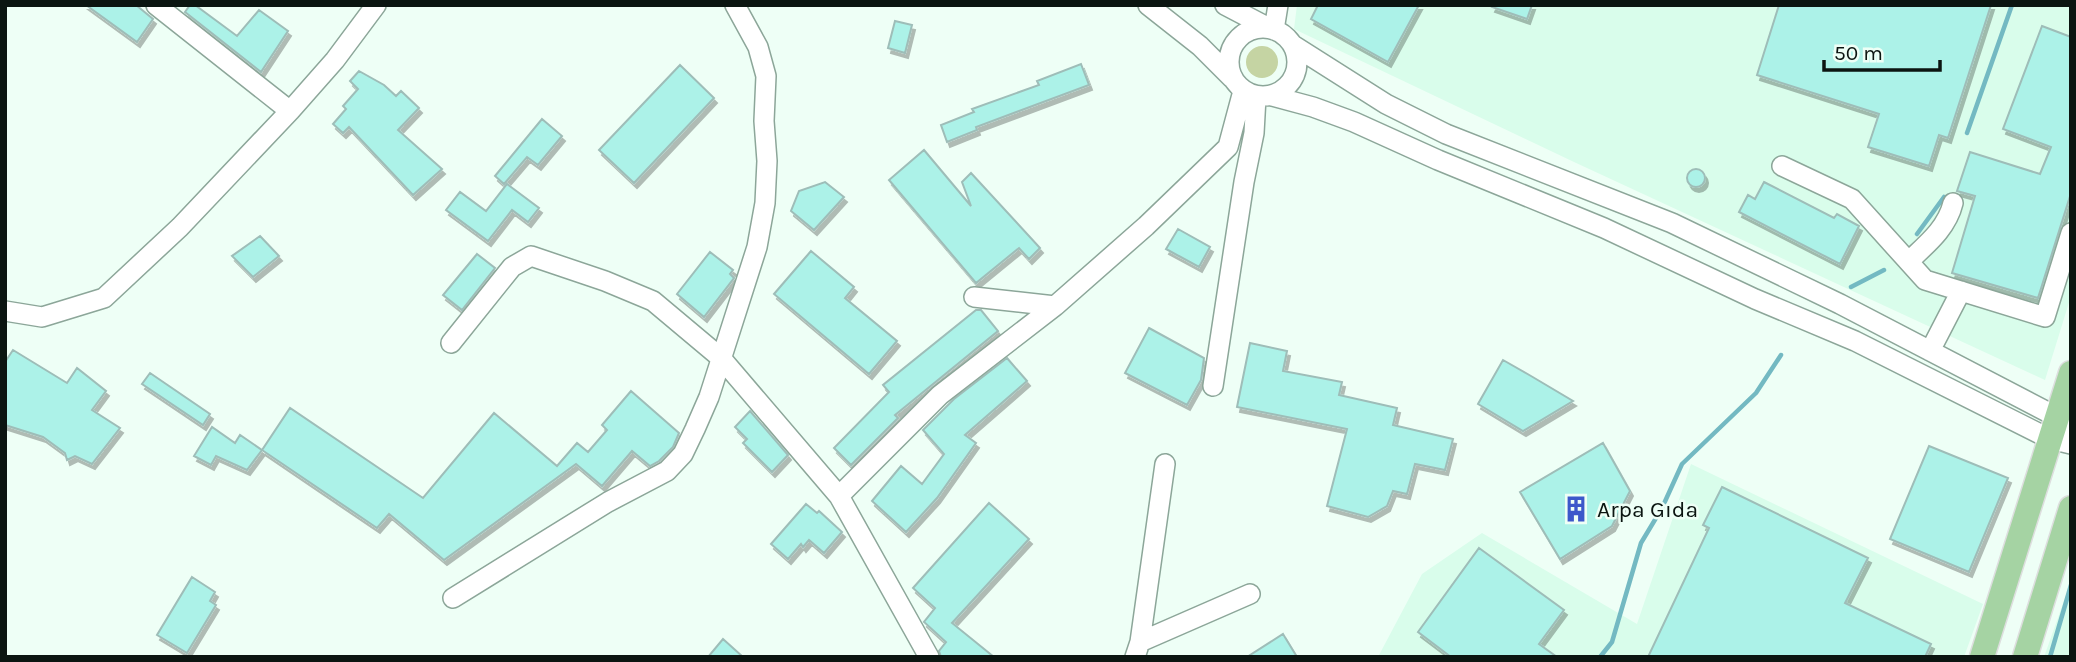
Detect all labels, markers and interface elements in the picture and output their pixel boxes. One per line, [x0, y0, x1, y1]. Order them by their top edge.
scale bar [1824, 28, 1940, 72]
text: 50 m [1834, 41, 1883, 65]
building icon: Arpa Gıda [1561, 494, 1591, 524]
place label: Arpa Gıda [1597, 496, 1698, 523]

